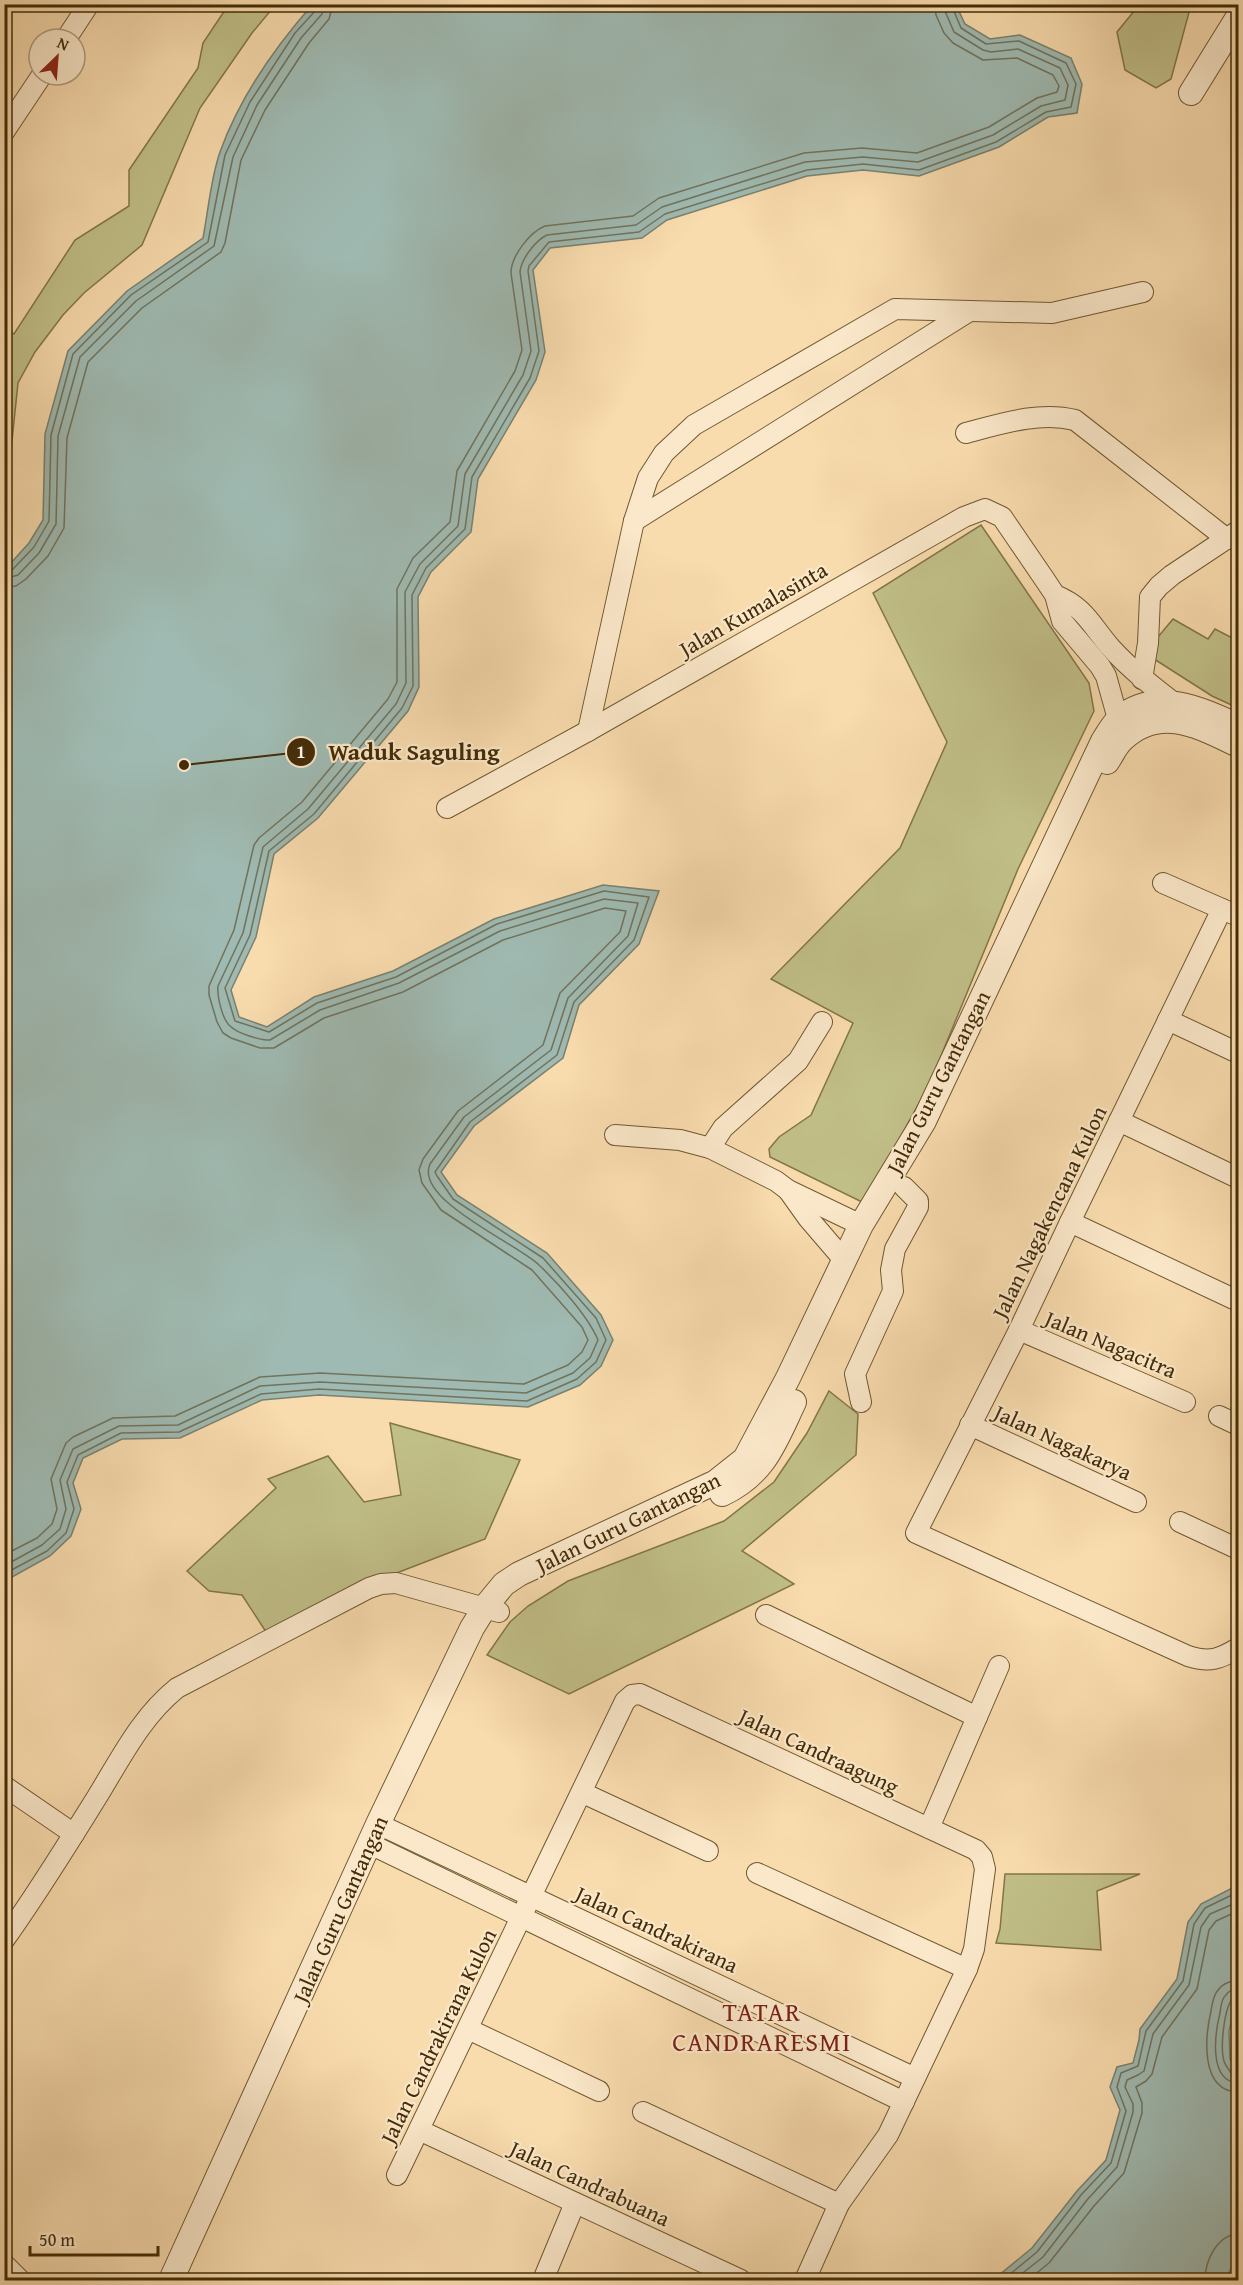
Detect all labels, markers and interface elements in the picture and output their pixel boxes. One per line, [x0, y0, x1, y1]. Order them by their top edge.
north arrow [27, 27, 87, 87]
text: N [53, 30, 74, 57]
street label: Jalan Kumalasinta [670, 553, 834, 666]
callout: Waduk Saguling [286, 731, 511, 773]
text: Waduk Saguling [328, 734, 500, 769]
text: 1 [296, 738, 306, 765]
street label: Jalan Guru Gantangan [877, 984, 998, 1182]
street label: Jalan Nagakencana Kulon [982, 1100, 1115, 1326]
street label: Jalan Nagacitra [1037, 1301, 1182, 1386]
street label: Jalan Nagakarya [986, 1395, 1138, 1488]
street label: Jalan Guru Gantangan [528, 1463, 726, 1582]
street label: Jalan Candraagung [731, 1699, 904, 1802]
street label: Jalan Guru Gantangan [283, 1810, 396, 2010]
street label: Jalan Candrakirana [568, 1876, 744, 1981]
street label: Jalan Candrakirana Kulon [371, 1923, 504, 2152]
district label: TATAR CANDRARESMI [672, 1992, 852, 2061]
street label: Jalan Candrabuana [502, 2131, 676, 2234]
scale bar [30, 2219, 158, 2257]
text: 50 m [39, 2226, 75, 2253]

